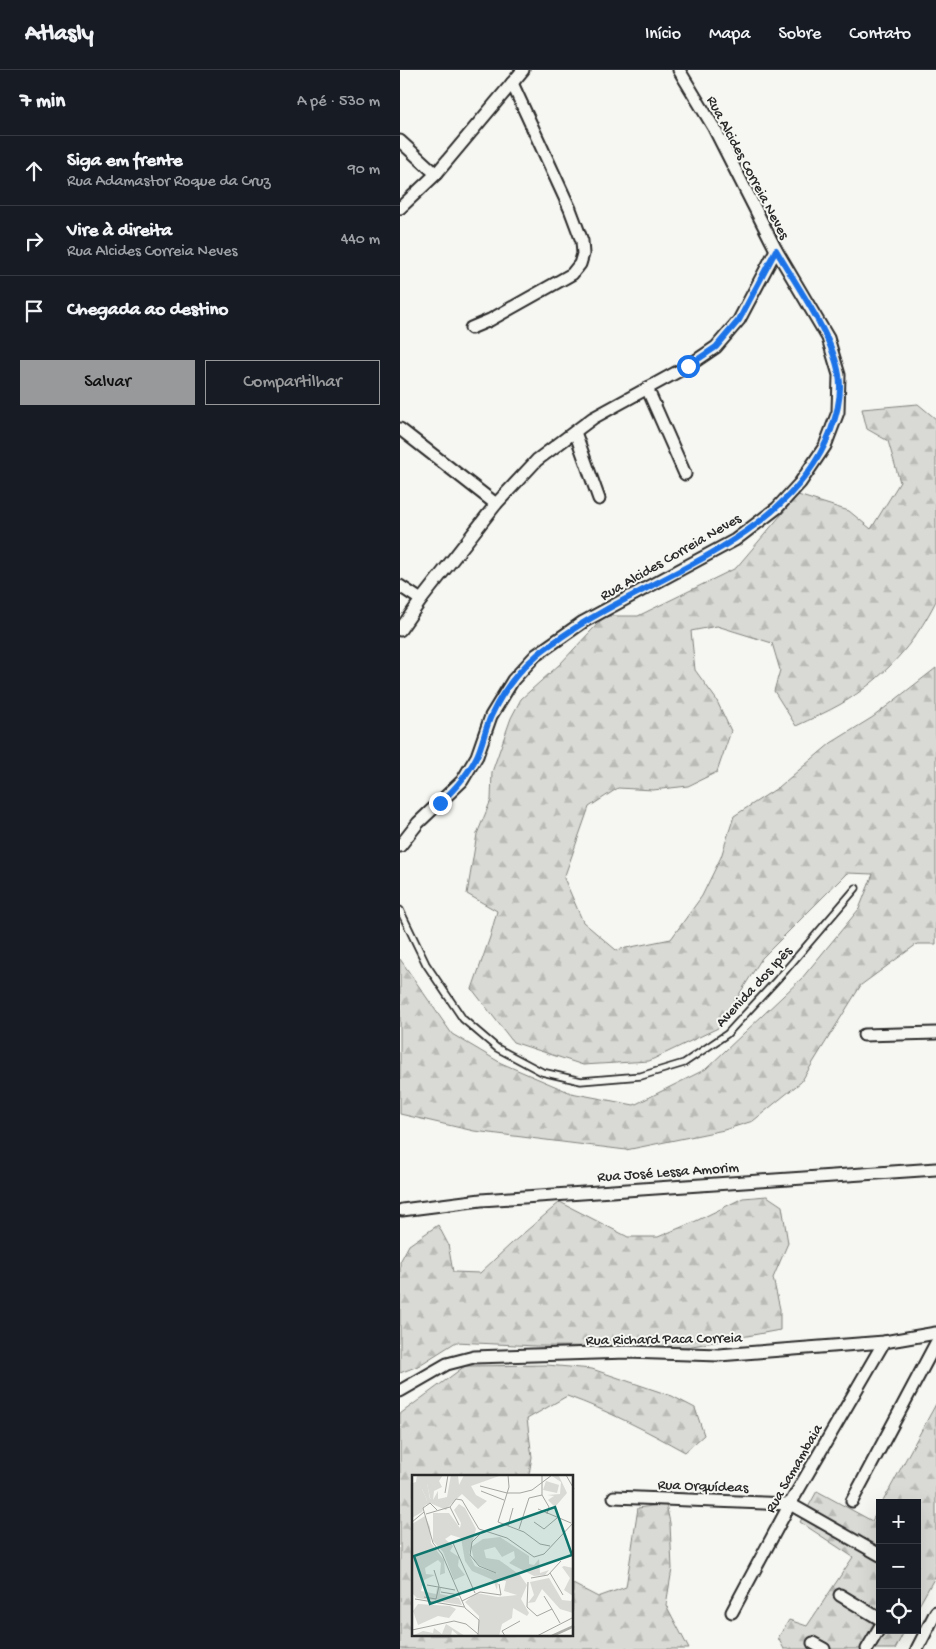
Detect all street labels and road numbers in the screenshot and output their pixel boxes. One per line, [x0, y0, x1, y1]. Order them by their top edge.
street label: Rua Alcides Correia Neves [702, 93, 793, 243]
street label: Rua Alcides Correia Neves [597, 510, 745, 605]
street label: Avenida dos Ipês [712, 943, 797, 1032]
street label: Rua José Lessa Amorim [597, 1159, 740, 1187]
street label: Rua Richard Paca Correia [586, 1330, 743, 1350]
street label: Rua Samambaia [762, 1421, 828, 1517]
street label: Rua Orquídeas [657, 1476, 749, 1498]

